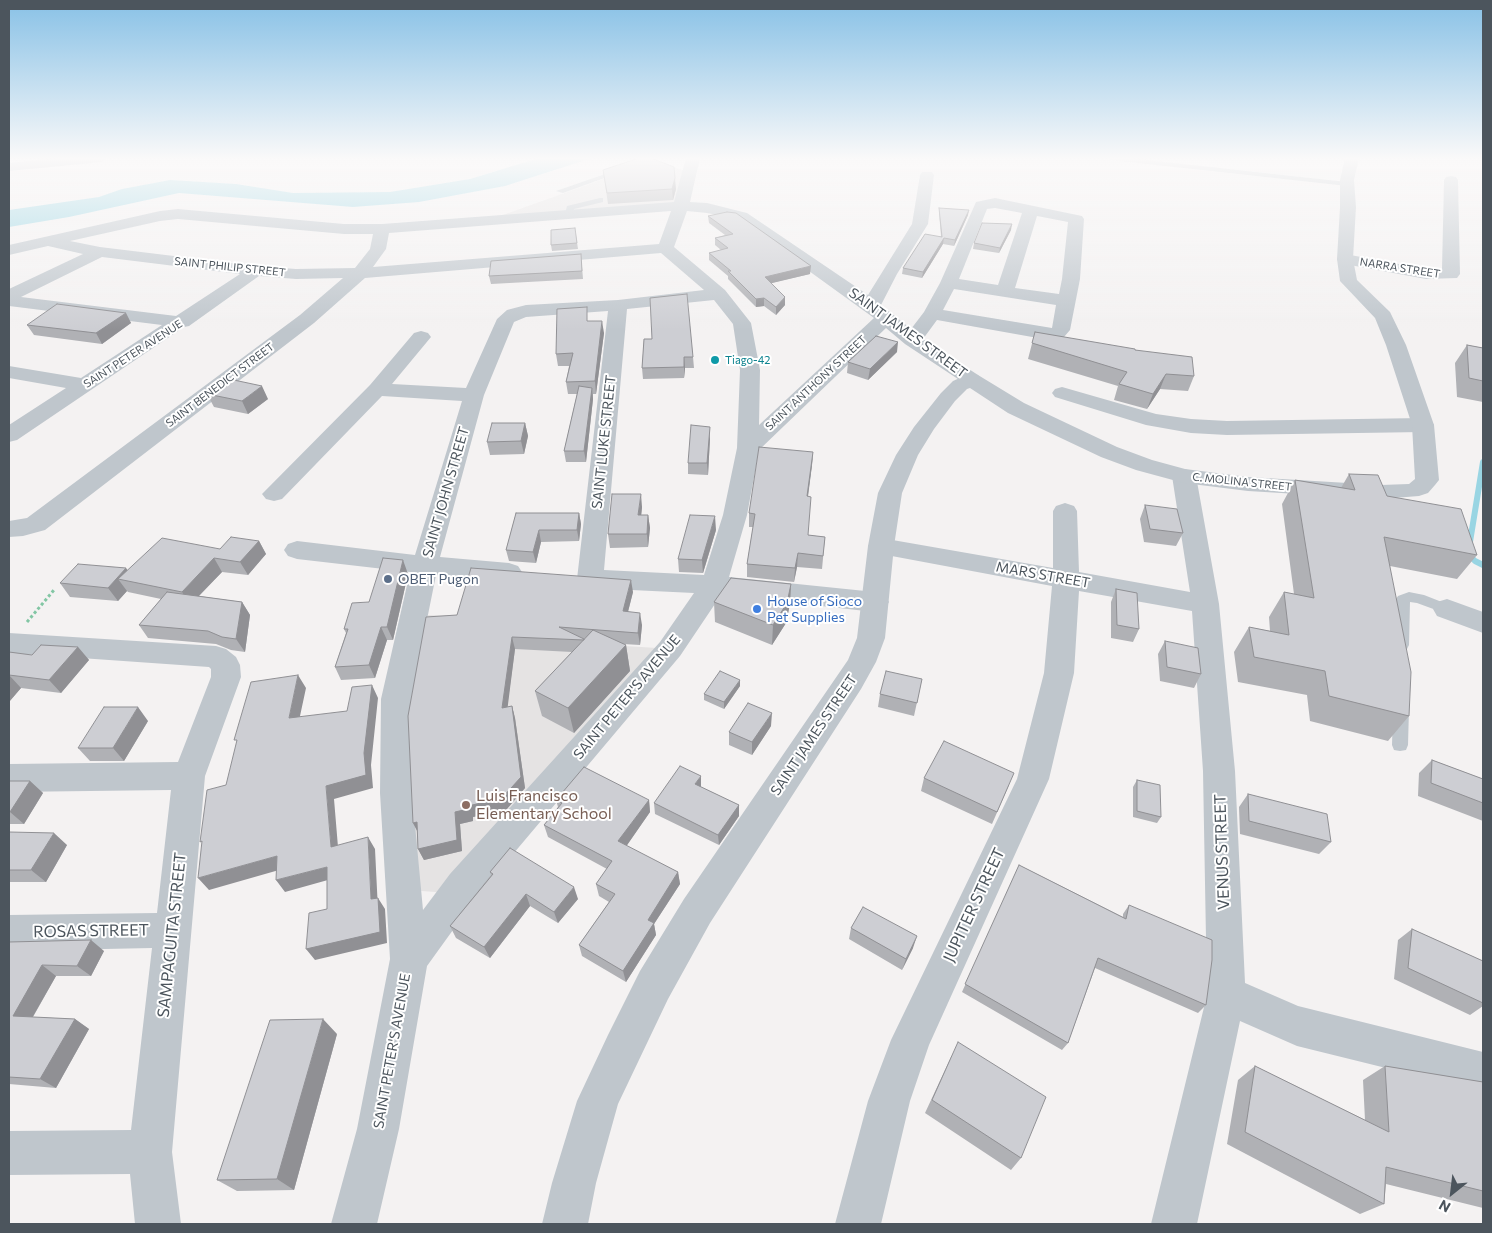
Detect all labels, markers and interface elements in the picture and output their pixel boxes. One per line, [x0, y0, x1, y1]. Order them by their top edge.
street label: SAINT PHILIP STREET [174, 255, 286, 279]
street label: NARRA STREET [1359, 255, 1441, 281]
street label: SAINT JAMES STREET [845, 284, 971, 382]
street label: SAINT PETER AVENUE [81, 317, 185, 391]
street label: SAINT ANTHONY STREET [763, 333, 869, 433]
street label: SAINT BENEDICT STREET [163, 340, 277, 430]
place label: Tiago-42 [725, 353, 770, 367]
marker: Tiago-42 [709, 354, 721, 366]
street label: SAINT LUKE STREET [589, 374, 619, 510]
street label: SAINT JOHN STREET [419, 425, 473, 559]
street label: C. MOLINA STREET [1192, 470, 1292, 494]
street label: MARS STREET [995, 558, 1091, 592]
place label: OBET Pugon [398, 571, 479, 587]
marker: OBET Pugon [382, 573, 394, 585]
place label: House of Sioco Pet Supplies [767, 593, 862, 626]
marker: House of Sioco Pet Supplies [751, 603, 763, 615]
street label: SAINT PETER'S AVENUE [570, 631, 684, 763]
street label: SAINT JAMES STREET [767, 671, 861, 799]
place label: Luis Francisco Elementary School [476, 786, 612, 824]
street label: VENUS STREET [1210, 794, 1234, 910]
marker: Luis Francisco Elementary School [460, 799, 472, 811]
street label: JUPITER STREET [939, 845, 1009, 965]
street label: SAMPAGUITA STREET [154, 852, 190, 1018]
street label: ROSAS STREET [33, 920, 149, 942]
street label: SAINT PETER'S AVENUE [370, 972, 414, 1130]
north arrow [1427, 1168, 1477, 1218]
text: N [1436, 1197, 1453, 1217]

